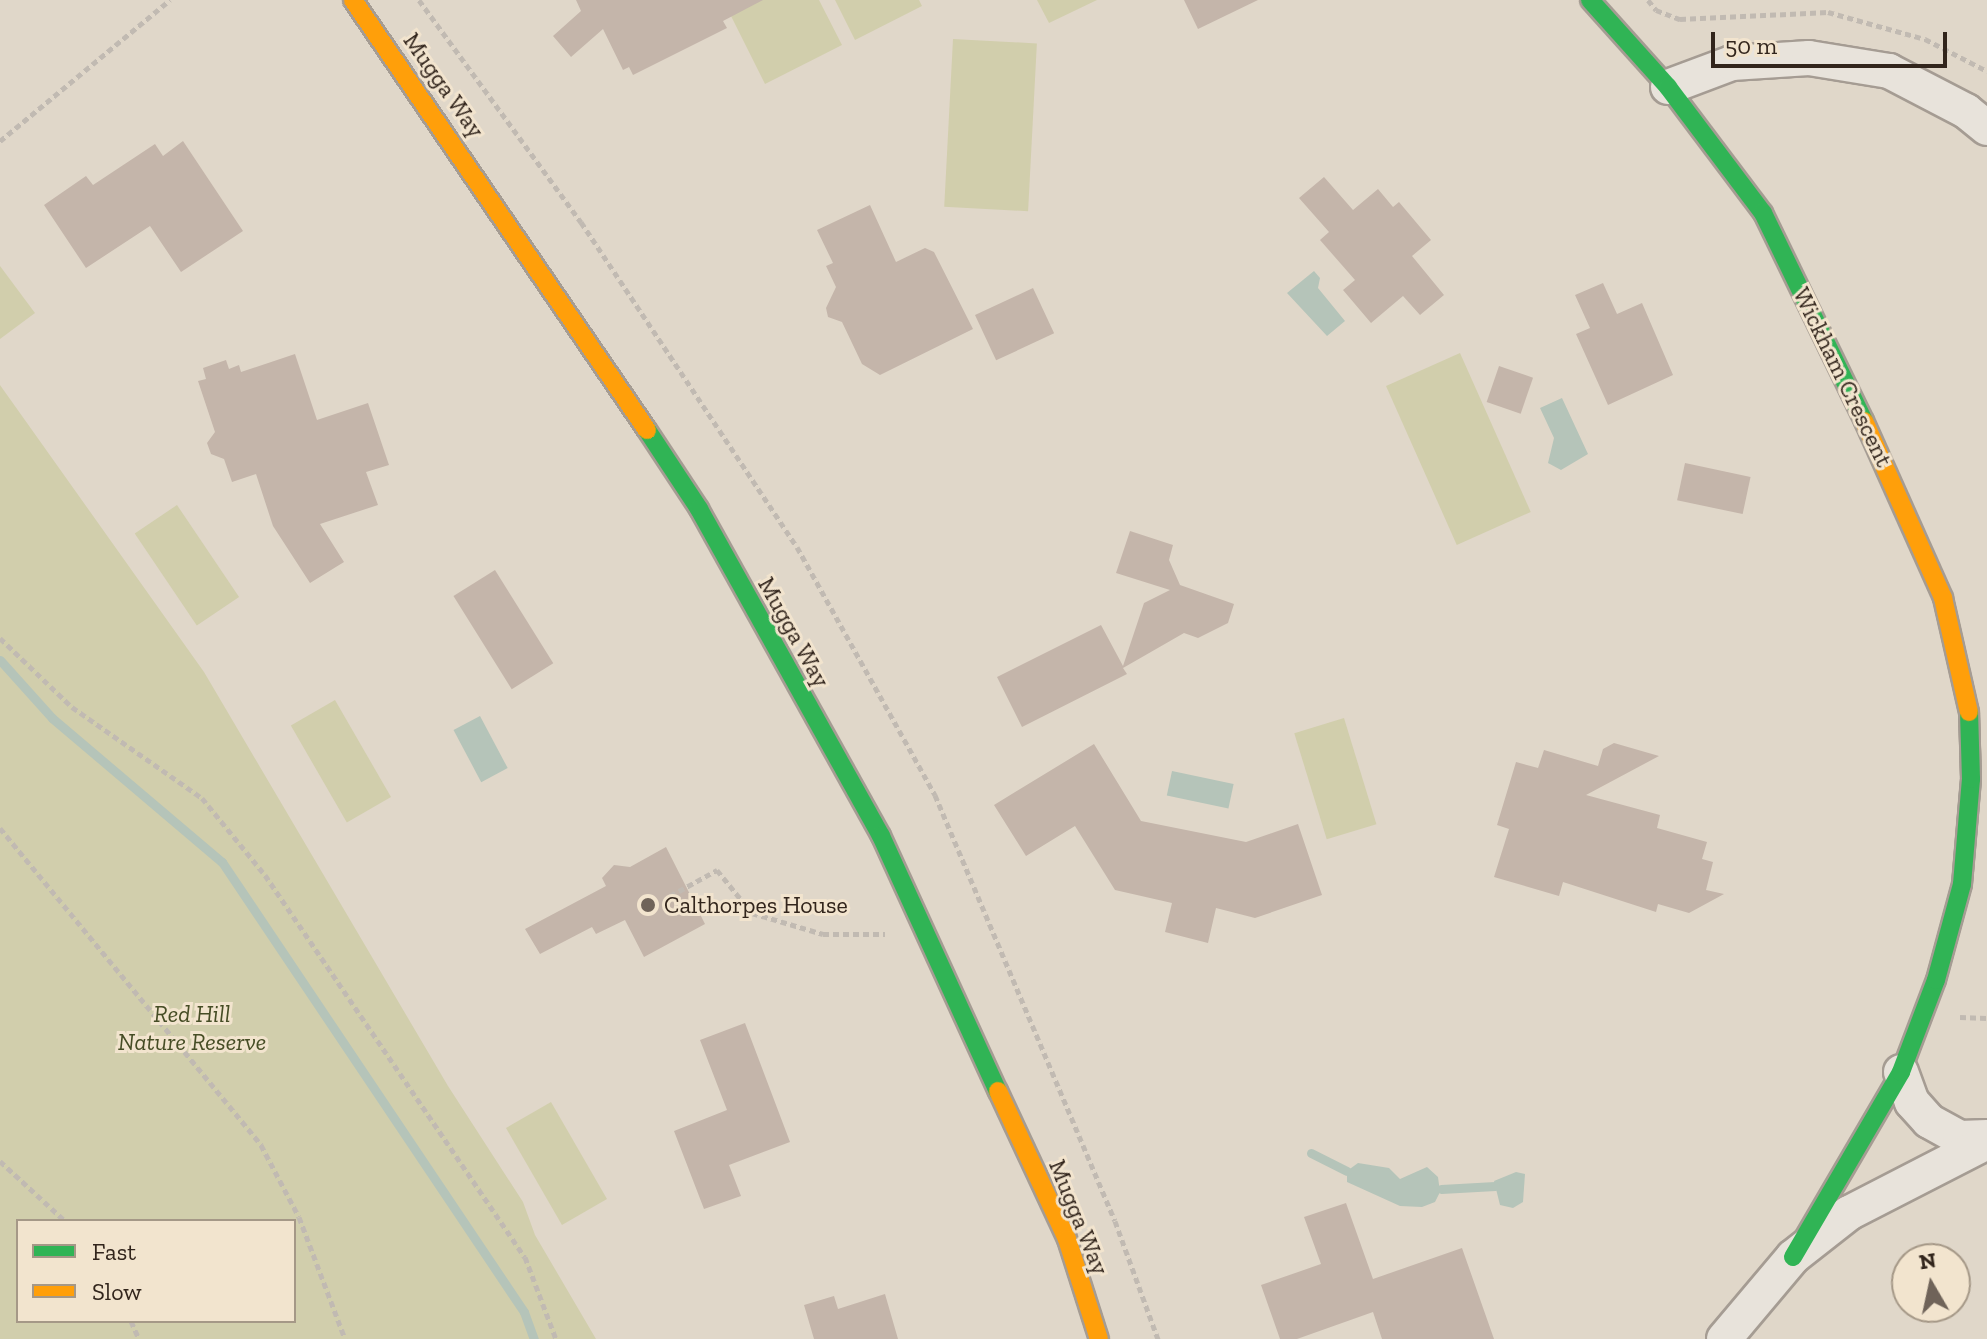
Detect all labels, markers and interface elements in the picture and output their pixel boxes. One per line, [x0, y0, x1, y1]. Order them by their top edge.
scale bar [1715, 16, 1951, 66]
street label: Mugga Way [397, 27, 491, 143]
text: 50 m [1725, 31, 1777, 60]
street label: Wickham Crescent [1787, 283, 1899, 471]
street label: Mugga Way [752, 572, 836, 692]
place label: Calthorpes House [664, 891, 848, 919]
marker: Calthorpes House [639, 896, 657, 914]
park label: Red Hill Nature Reserve [118, 1000, 266, 1056]
street label: Mugga Way [1043, 1155, 1115, 1279]
legend [16, 1219, 296, 1323]
text: Fast [92, 1237, 136, 1266]
north arrow [1891, 1243, 1971, 1323]
text: N [1917, 1246, 1938, 1275]
text: Slow [92, 1277, 142, 1306]

